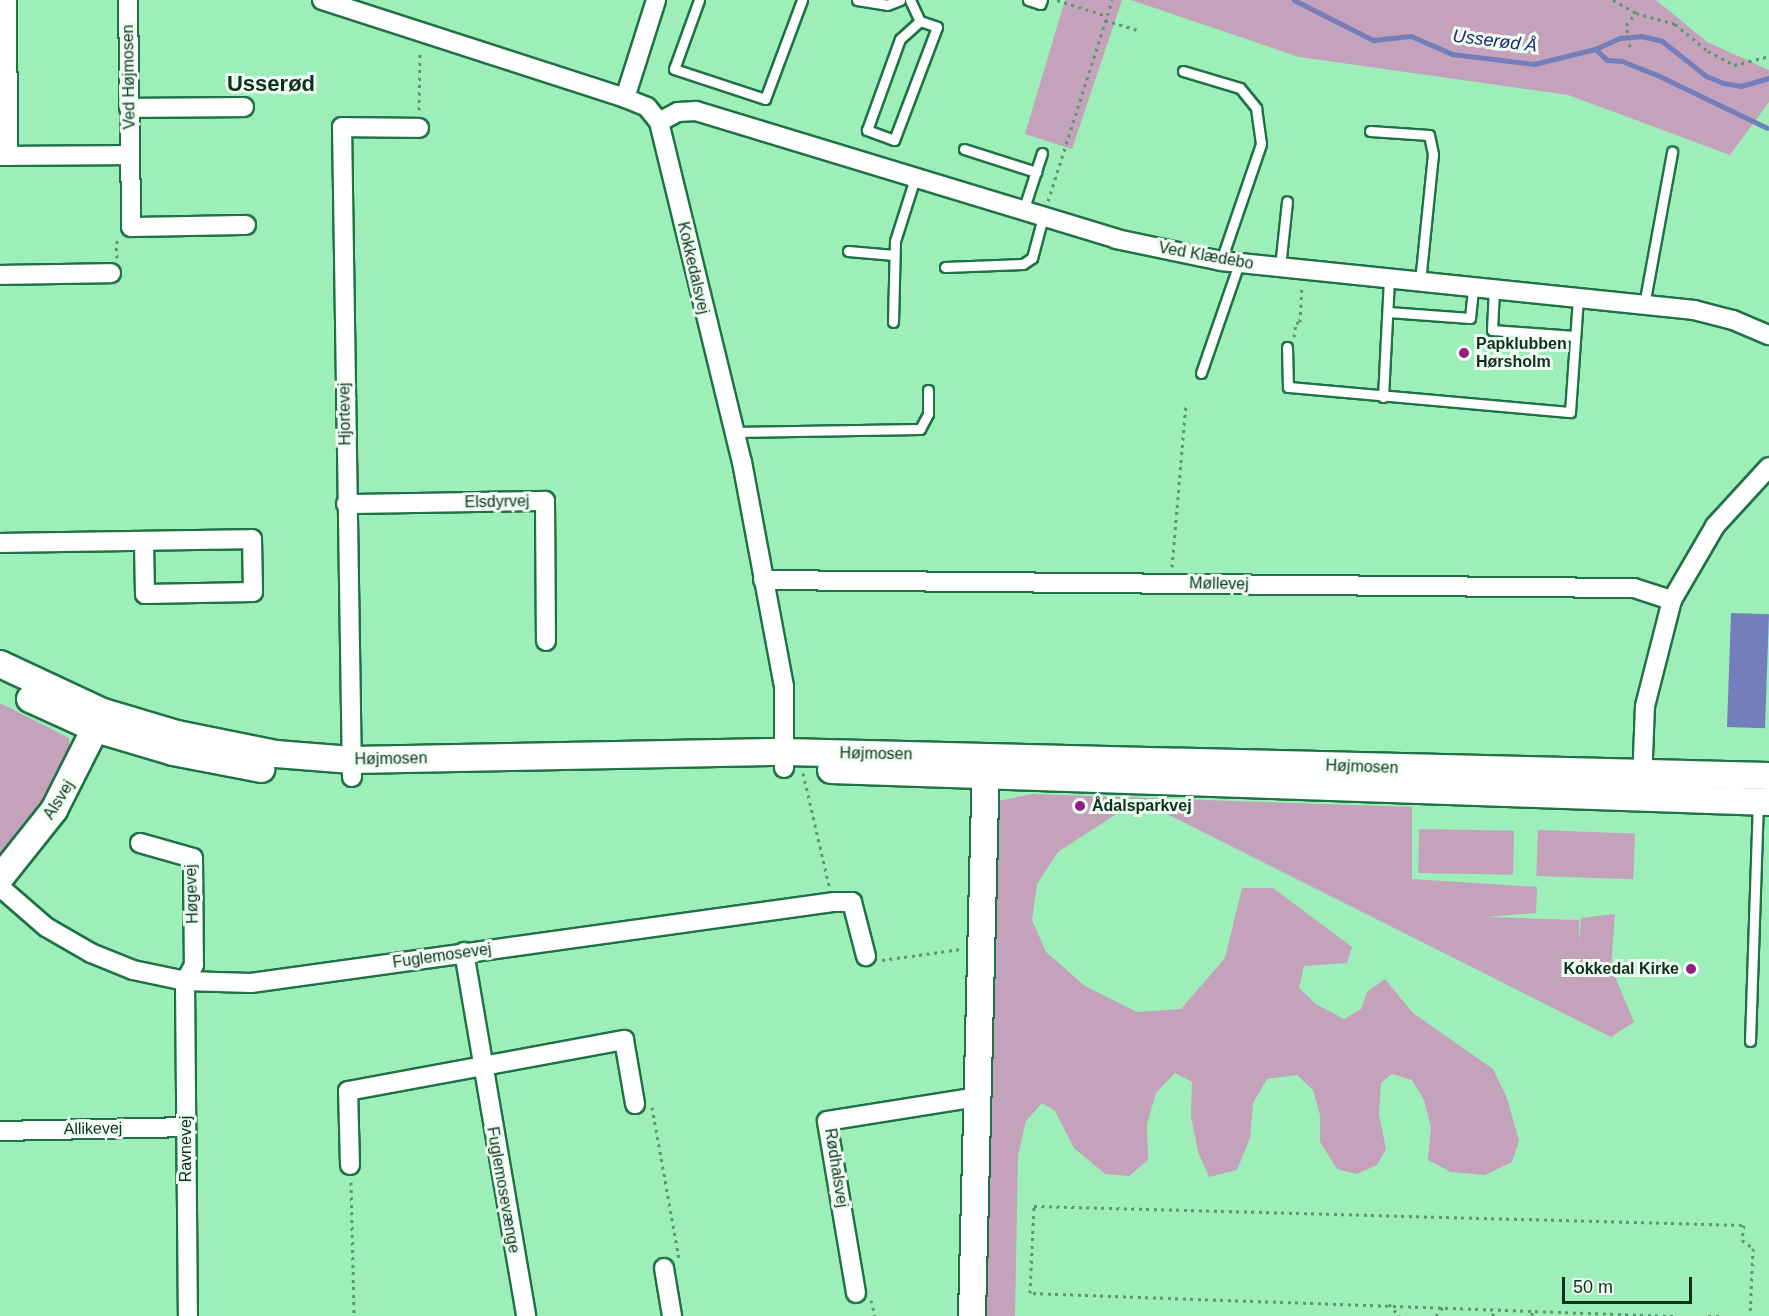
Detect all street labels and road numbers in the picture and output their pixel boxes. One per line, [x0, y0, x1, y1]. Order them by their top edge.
street label: Ved Højmosen [118, 24, 140, 130]
street label: Kokkedalsvej [673, 220, 713, 316]
street label: Ved Klædebo [1157, 238, 1255, 274]
street label: Hjortevej [335, 382, 355, 446]
street label: Elsdyrvej [464, 492, 530, 512]
street label: Møllevej [1189, 574, 1249, 594]
street label: Højmosen [839, 744, 913, 764]
street label: Højmosen [354, 749, 428, 769]
street label: Højmosen [1325, 756, 1399, 778]
street label: Alsvej [40, 777, 78, 823]
street label: Høgevej [181, 864, 203, 924]
street label: Fuglemosevej [391, 940, 493, 972]
street label: Ravnevej [176, 1116, 196, 1182]
street label: Allikevej [63, 1119, 123, 1139]
street label: Fuglemosevænge [482, 1125, 524, 1255]
street label: Rødhalsvej [820, 1127, 852, 1209]

